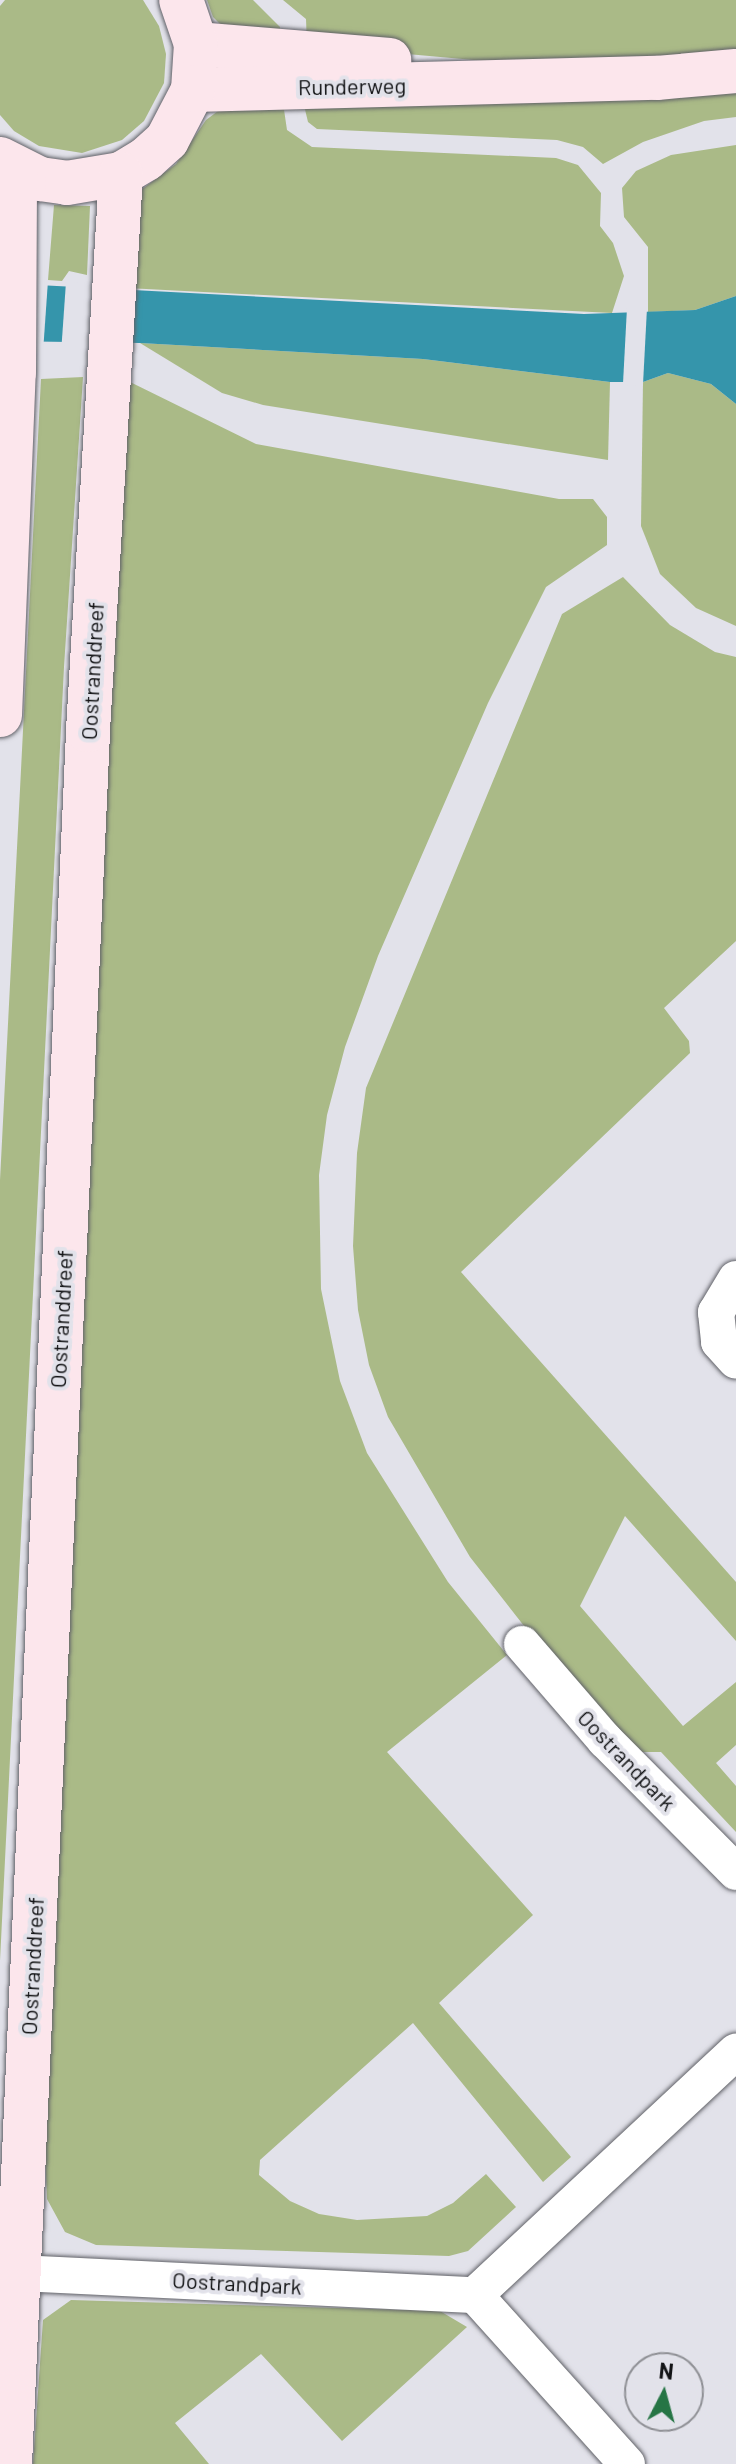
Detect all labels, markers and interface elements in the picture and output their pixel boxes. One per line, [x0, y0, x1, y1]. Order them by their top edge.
street label: Runderweg [298, 72, 406, 100]
street label: Oostranddreef [75, 601, 109, 741]
street label: Oostranddreef [44, 1249, 78, 1389]
street label: Oostrandpark [573, 1704, 681, 1816]
street label: Oostranddreef [15, 1896, 49, 2036]
street label: Oostrandpark [172, 2266, 302, 2300]
north arrow [624, 2352, 704, 2432]
text: N [658, 2356, 675, 2384]

